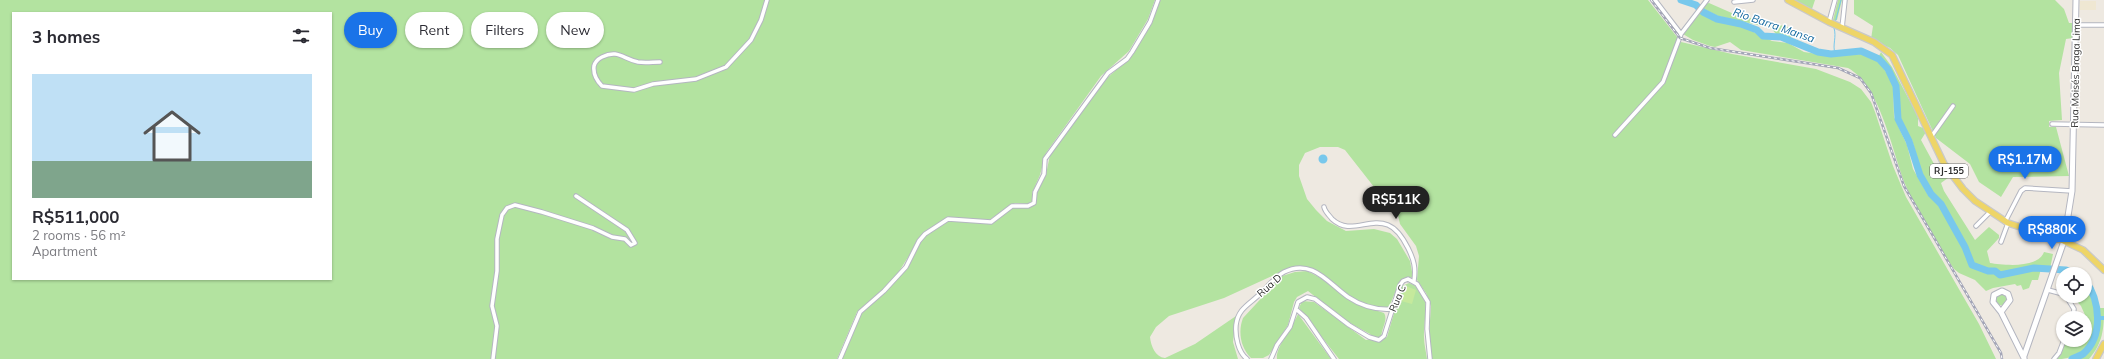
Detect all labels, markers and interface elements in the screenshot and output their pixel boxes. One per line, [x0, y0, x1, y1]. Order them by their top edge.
water label: Rio Barra Mansa [1731, 4, 1817, 46]
chip: Buy [344, 12, 397, 48]
chip: Rent [405, 12, 463, 48]
chip: Filters [471, 12, 538, 48]
chip: New [546, 12, 604, 48]
street label: Rua Moisés Braga Lima [2068, 18, 2083, 128]
icon: filters [290, 25, 312, 47]
text: 3 homes [32, 26, 100, 47]
icon: home [136, 100, 208, 172]
pin: R$1.17M [1988, 146, 2062, 180]
text: R$1.17M [1998, 151, 2052, 167]
road number: RJ-155 [1930, 164, 1968, 178]
pin: R$511K [1363, 186, 1429, 220]
text: R$511K [1372, 191, 1420, 207]
text: R$511,000 [32, 206, 120, 227]
pin: R$880K [2019, 216, 2085, 250]
text: R$880K [2028, 221, 2076, 237]
text: 2 rooms · 56 m² [32, 227, 126, 243]
text: Apartment [32, 243, 97, 259]
map controls [2056, 267, 2092, 347]
button: locate [2056, 267, 2092, 303]
street label: Rua D [1254, 271, 1284, 300]
street label: Rua C [1386, 283, 1409, 314]
button: layers [2056, 311, 2092, 347]

